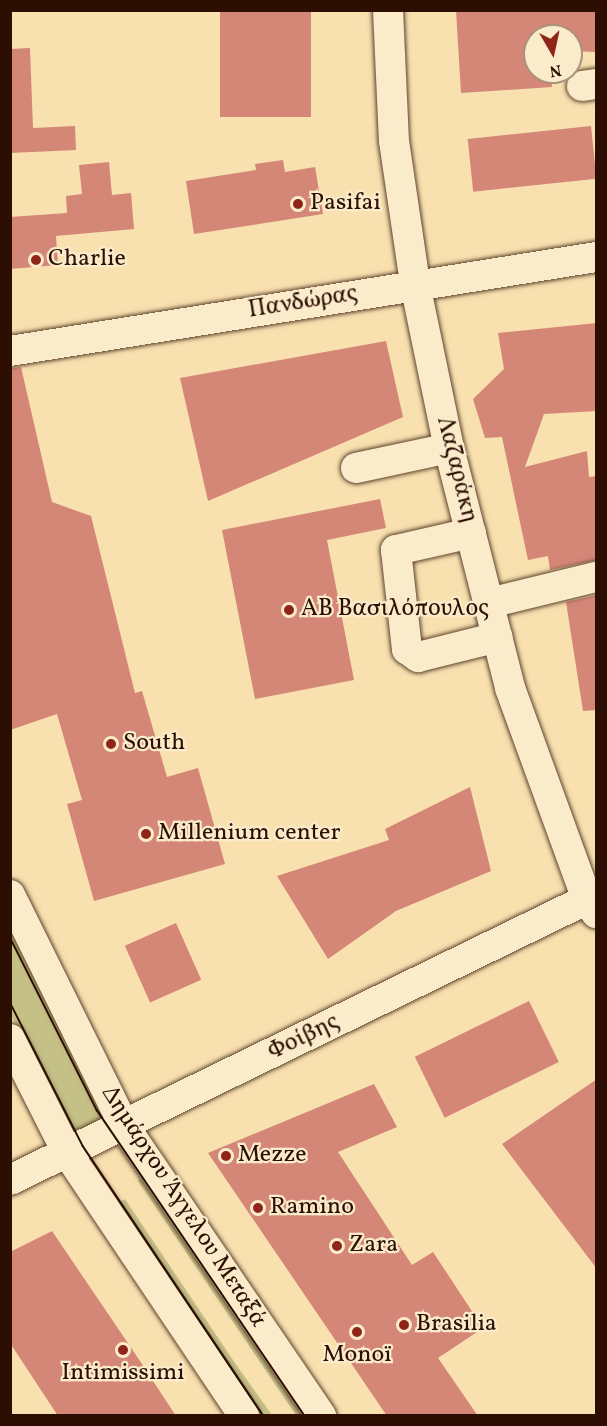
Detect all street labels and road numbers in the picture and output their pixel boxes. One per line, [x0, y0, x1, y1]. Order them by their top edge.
street label: Πανδώρας [246, 280, 360, 326]
street label: Λαζαράκη [429, 414, 483, 526]
street label: Φοίβης [264, 1008, 344, 1068]
street label: Δημάρχου Άγγελου Μεταξά [94, 1081, 272, 1333]

